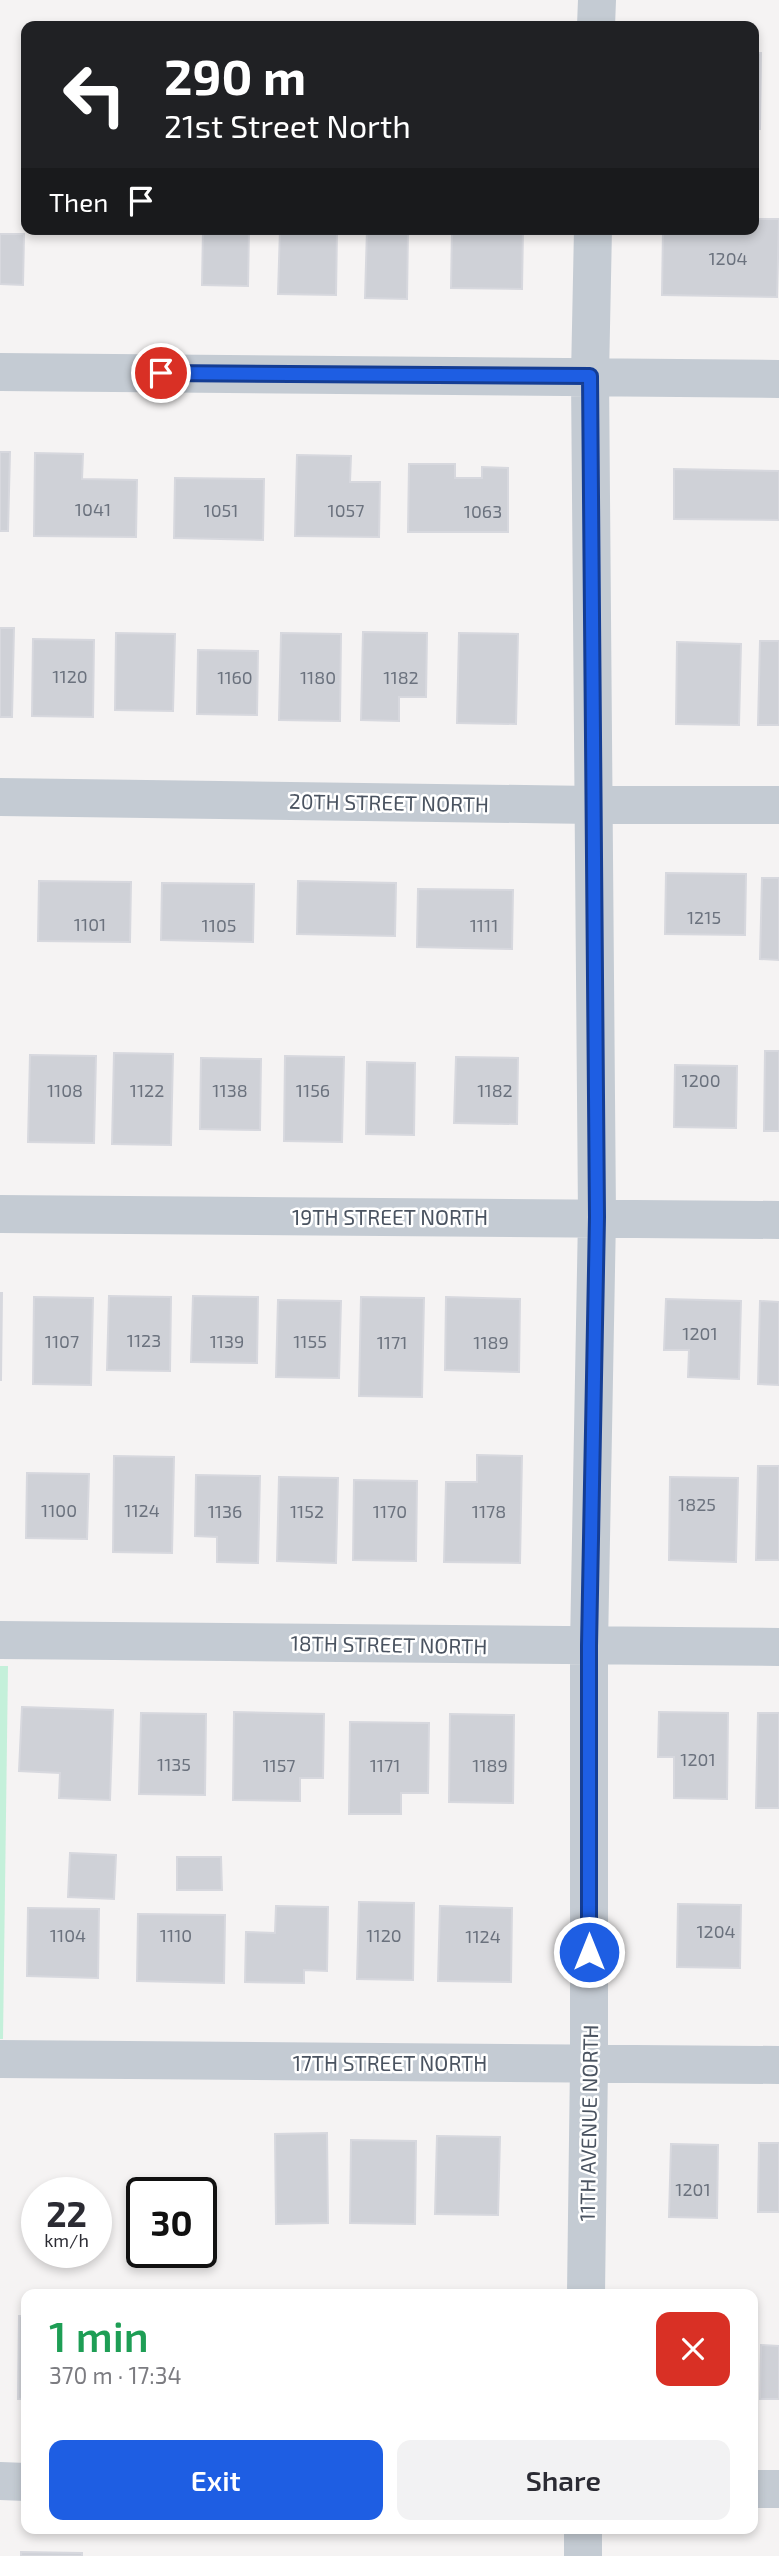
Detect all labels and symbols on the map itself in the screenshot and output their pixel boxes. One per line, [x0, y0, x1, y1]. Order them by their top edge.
house number: 1204 [708, 247, 748, 269]
pin [131, 343, 191, 403]
house number: 1041 [75, 498, 111, 520]
house number: 1051 [204, 499, 238, 521]
house number: 1057 [328, 499, 364, 521]
house number: 1063 [464, 500, 502, 522]
house number: 1120 [52, 665, 88, 687]
house number: 1160 [217, 666, 253, 688]
house number: 1180 [300, 666, 336, 688]
house number: 1182 [383, 666, 419, 688]
street label: 20TH STREET NORTH [289, 788, 489, 816]
house number: 1215 [687, 906, 721, 928]
house number: 1101 [74, 913, 106, 935]
house number: 1105 [202, 914, 236, 936]
house number: 1111 [470, 914, 498, 936]
house number: 1200 [682, 1069, 721, 1091]
house number: 1108 [47, 1079, 83, 1101]
house number: 1122 [130, 1079, 164, 1101]
house number: 1138 [212, 1079, 248, 1101]
house number: 1156 [296, 1079, 330, 1101]
house number: 1182 [477, 1079, 513, 1101]
street label: 19TH STREET NORTH [292, 1204, 488, 1229]
house number: 1201 [682, 1322, 718, 1344]
house number: 1123 [127, 1329, 161, 1351]
house number: 1107 [45, 1330, 79, 1352]
house number: 1139 [210, 1330, 244, 1352]
house number: 1155 [293, 1330, 327, 1352]
house number: 1171 [377, 1331, 407, 1353]
house number: 1189 [473, 1331, 509, 1353]
house number: 1825 [678, 1493, 716, 1515]
house number: 1100 [41, 1499, 77, 1521]
house number: 1124 [124, 1499, 160, 1521]
house number: 1136 [208, 1500, 242, 1522]
house number: 1152 [290, 1500, 324, 1522]
house number: 1170 [373, 1500, 407, 1522]
house number: 1178 [472, 1500, 506, 1522]
street label: 18TH STREET NORTH [290, 1630, 488, 1658]
house number: 1201 [680, 1748, 716, 1770]
house number: 1135 [157, 1753, 191, 1775]
house number: 1157 [262, 1754, 296, 1776]
house number: 1171 [370, 1754, 400, 1776]
house number: 1189 [472, 1754, 508, 1776]
position arrow [552, 1915, 626, 1989]
house number: 1204 [696, 1920, 736, 1942]
house number: 1104 [50, 1924, 86, 1946]
house number: 1110 [160, 1924, 192, 1946]
house number: 1120 [366, 1924, 402, 1946]
house number: 1124 [465, 1925, 501, 1947]
street label: 11TH AVENUE NORTH [574, 2024, 602, 2222]
street label: 17TH STREET NORTH [293, 2050, 487, 2075]
speed limit sign: 30 [126, 2177, 217, 2268]
house number: 1201 [675, 2178, 711, 2200]

